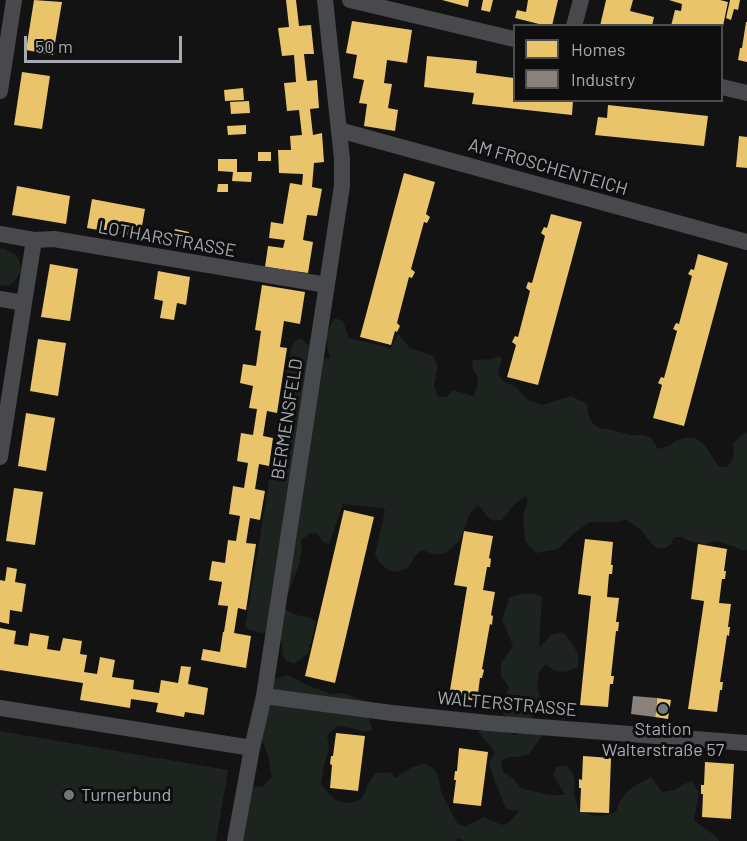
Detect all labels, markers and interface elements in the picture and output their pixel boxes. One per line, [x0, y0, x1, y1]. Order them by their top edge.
scale bar [27, 24, 184, 62]
legend [513, 24, 723, 102]
text: 50 m [35, 35, 73, 57]
text: Homes [571, 38, 625, 60]
text: Industry [571, 68, 635, 90]
street label: AM FROSCHENTEICH [466, 134, 630, 200]
street label: LOTHARSTRASSE [96, 216, 238, 262]
street label: BERMENSFELD [267, 357, 307, 481]
street label: WALTERSTRASSE [436, 687, 578, 721]
marker: Station Walterstraße 57 [656, 702, 670, 716]
place label: Station Walterstraße 57 [602, 718, 724, 760]
place label: Turnerbund [81, 784, 171, 806]
marker: Turnerbund [62, 788, 76, 802]

